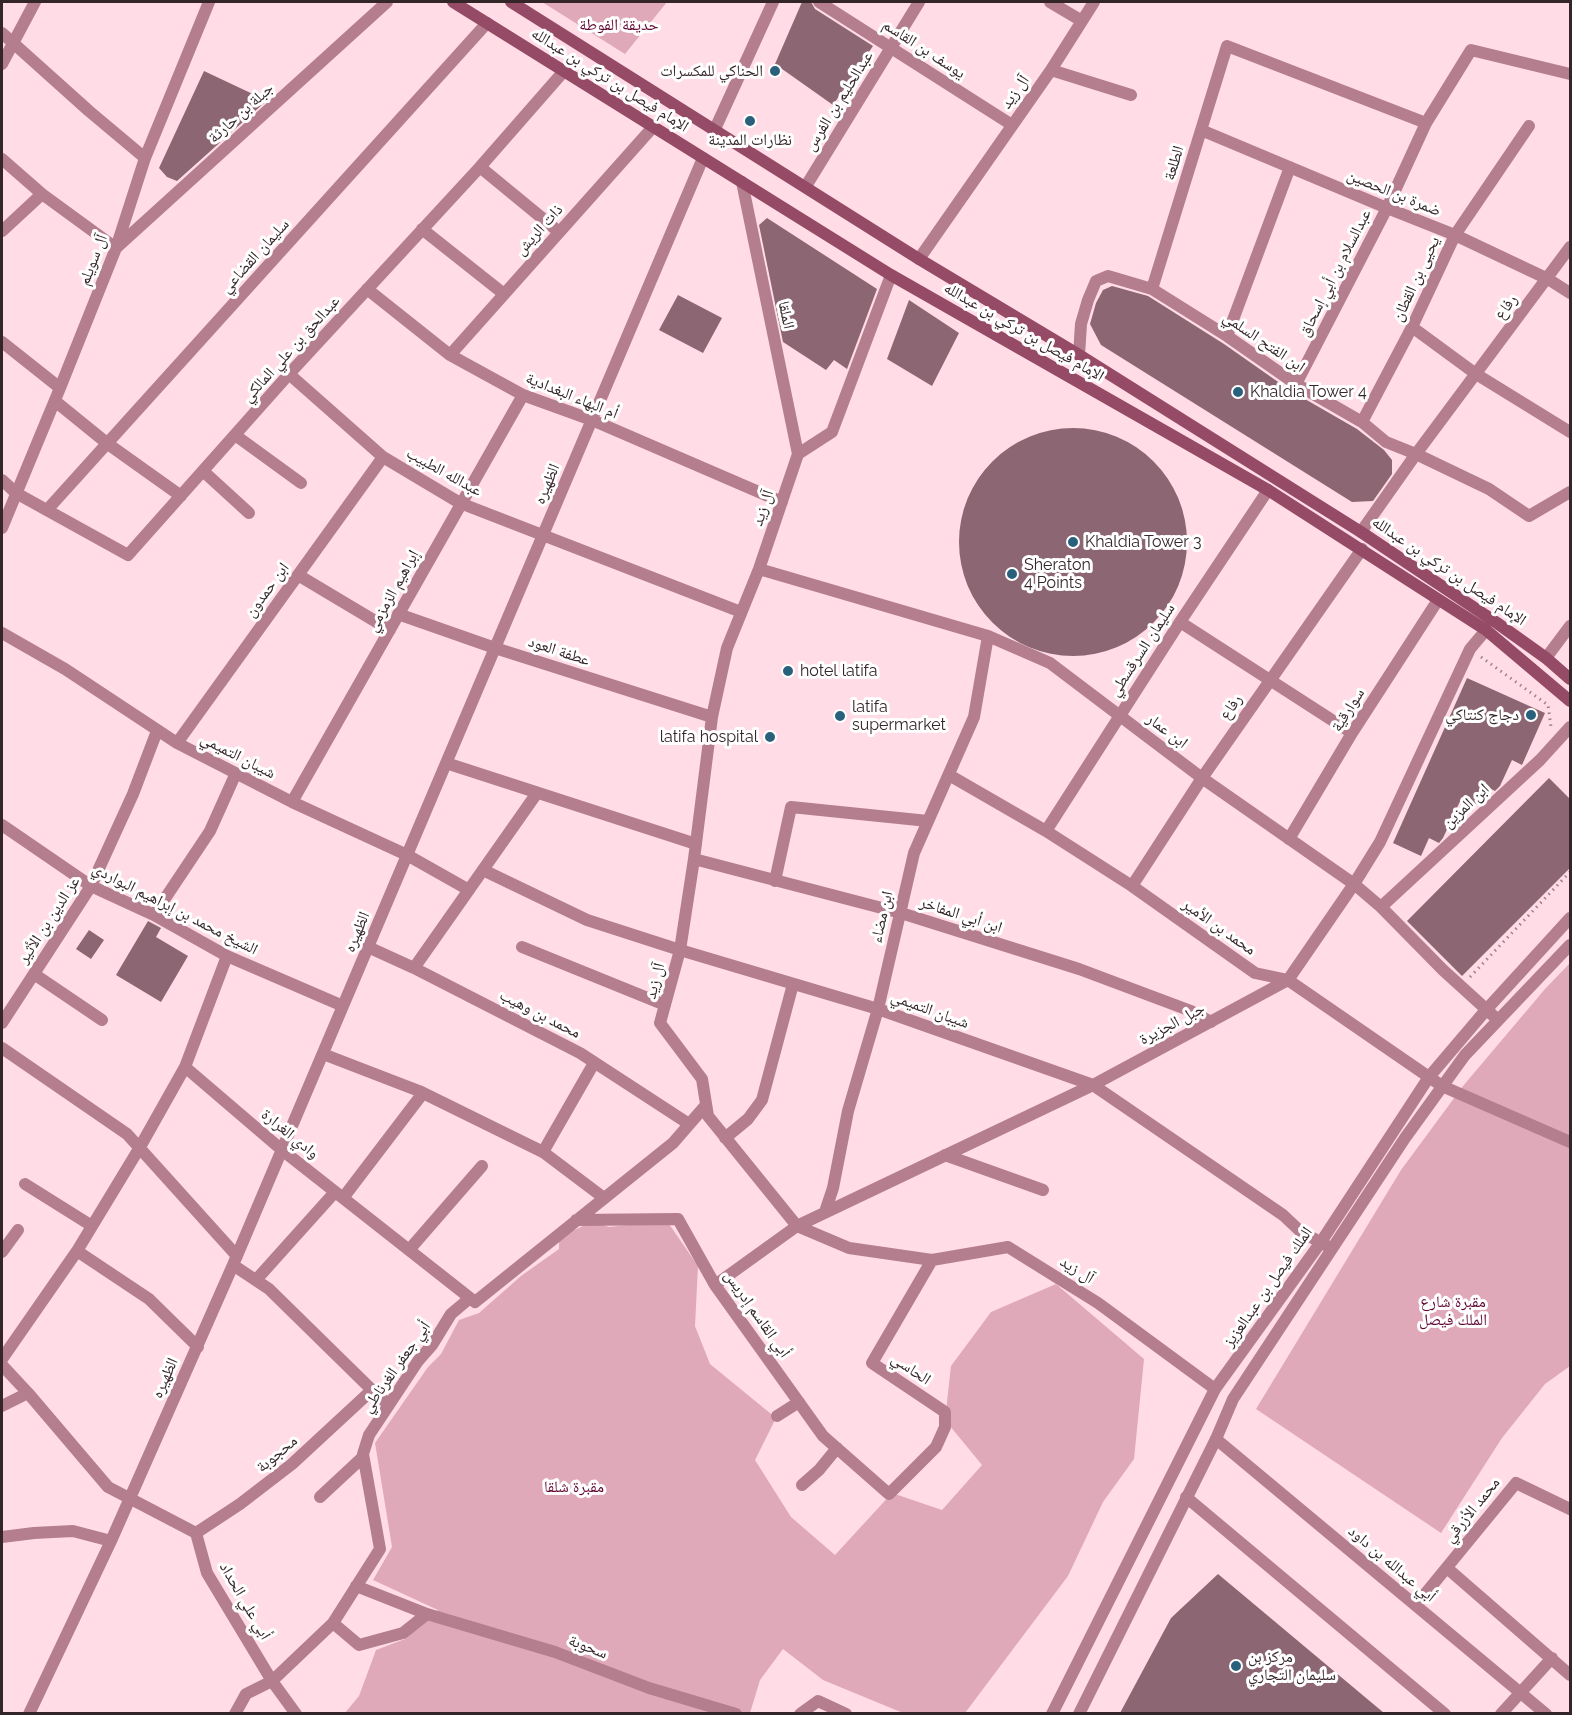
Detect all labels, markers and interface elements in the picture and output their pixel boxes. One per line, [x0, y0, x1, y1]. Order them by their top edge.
park label: حديقة الفوطة [579, 15, 659, 35]
street label: يوسف بن القاسم [879, 15, 969, 83]
street label: الإمام فيصل بن تركي بن عبدالله [528, 24, 692, 136]
street label: عبدالحليم بن الفرس [801, 47, 877, 155]
place label: الحناكي للمكسرات [660, 61, 763, 81]
marker: الحناكي للمكسرات [768, 64, 782, 78]
street label: آل زيد [997, 71, 1033, 113]
street label: جبلة بن حارثة [204, 79, 278, 147]
marker: نظارات المدينة [743, 114, 757, 128]
place label: نظارات المدينة [708, 130, 792, 150]
street label: الطلعة [1160, 143, 1188, 183]
street label: ضمرة بن الحصين [1344, 165, 1444, 221]
street label: ذات الريش [511, 200, 567, 260]
street label: عبدالسلام بن أبي إسحاق [1295, 206, 1375, 340]
street label: سليمان القضاعي [217, 215, 293, 297]
street label: آل سويلم [74, 232, 112, 288]
street label: يحيى بن القطان [1388, 233, 1444, 325]
street label: الإمام فيصل بن تركي بن عبدالله [940, 278, 1108, 386]
street label: رفاع [1490, 291, 1522, 323]
street label: عبدالحق بن علي المالكي [238, 292, 344, 406]
street label: الملقا [774, 299, 798, 331]
street label: ابن الفتح السلمي [1219, 308, 1309, 376]
street label: أم البهاء البغدادية [523, 369, 621, 423]
place label: Khaldia Tower 4 [1250, 382, 1367, 402]
marker: Khaldia Tower 4 [1231, 385, 1245, 399]
street label: عبدالله الطبيب [403, 443, 485, 501]
street label: الظهيره [530, 461, 564, 507]
street label: آل زيد [748, 488, 778, 528]
street label: الإمام فيصل بن تركي بن عبدالله [1368, 512, 1530, 630]
place label: Khaldia Tower 3 [1085, 532, 1201, 552]
marker: Khaldia Tower 3 [1066, 535, 1080, 549]
street label: إبراهيم الزمزمي [363, 547, 423, 635]
place label: Sheraton 4 Points [1024, 555, 1091, 593]
street label: ابن حمدون [241, 559, 293, 621]
marker: Sheraton 4 Points [1005, 567, 1019, 581]
street label: سليمان السرقسطي [1105, 600, 1179, 700]
street label: عطفة العود [526, 632, 592, 670]
place label: hotel latifa [800, 661, 878, 681]
marker: hotel latifa [781, 664, 795, 678]
street label: سوارقية [1327, 685, 1369, 735]
street label: رفاع [1216, 691, 1246, 723]
place label: latifa supermarket [852, 697, 946, 735]
place label: دجاج كنتاكي [1445, 705, 1519, 725]
marker: دجاج كنتاكي [1524, 708, 1538, 722]
marker: latifa supermarket [833, 709, 847, 723]
street label: ابن عمار [1143, 709, 1191, 753]
place label: latifa hospital [660, 727, 758, 747]
street label: شيبان التميمي [197, 729, 279, 783]
marker: latifa hospital [763, 730, 777, 744]
street label: ابن المزين [1439, 780, 1493, 832]
street label: الشيخ محمد بن إبراهيم البواردي [89, 859, 261, 959]
street label: عز الدين بن الأثير [14, 873, 84, 967]
street label: ابن مضاء [867, 889, 897, 945]
street label: ابن أبي المفاخر [917, 893, 1005, 937]
street label: محمد بن الأمير [1178, 895, 1260, 959]
street label: الظهيره [340, 909, 374, 955]
street label: آل زيد [641, 961, 669, 1001]
street label: محمد بن وهيب [496, 985, 584, 1043]
street label: شيبان التميمي [888, 987, 972, 1033]
street label: جبل الجزيرة [1136, 999, 1208, 1049]
street label: وادي الغرارة [257, 1105, 323, 1163]
street label: الملك فيصل بن عبدالعزيز [1219, 1223, 1317, 1351]
street label: آل زيد [1056, 1252, 1098, 1288]
street label: أبي القاسم إدريس [720, 1267, 794, 1361]
park label: مقبرة شارع الملك فيصل [1419, 1292, 1487, 1330]
street label: أبي جعفر الغرناطي [357, 1318, 435, 1416]
street label: الحاسي [888, 1349, 934, 1389]
street label: الظهيره [148, 1355, 182, 1401]
street label: محجوبة [253, 1431, 301, 1477]
street label: محمد الأزرقي [1440, 1474, 1504, 1546]
park label: مقبرة شلقا [544, 1477, 604, 1497]
street label: أبي عبدالله بن داود [1344, 1522, 1440, 1606]
street label: أبي علي الحداد [215, 1559, 275, 1643]
street label: سحوبة [566, 1631, 610, 1663]
place label: مركز بن سليمان التجاري [1248, 1647, 1336, 1685]
marker: مركز بن سليمان التجاري [1229, 1659, 1243, 1673]

